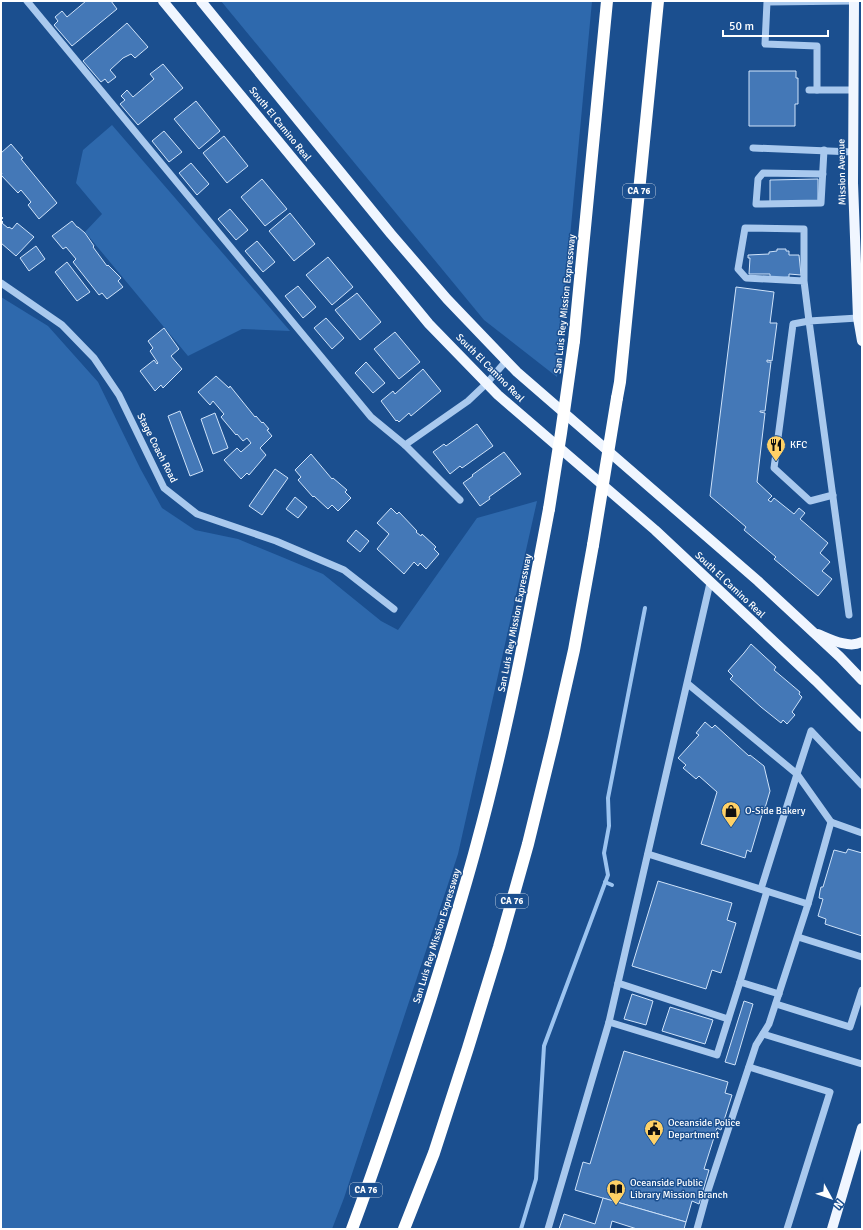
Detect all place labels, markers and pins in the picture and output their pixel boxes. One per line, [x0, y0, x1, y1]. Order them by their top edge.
restaurant icon: KFC [765, 434, 787, 462]
place label: KFC [790, 439, 807, 451]
shop icon: O-Side Bakery [720, 800, 742, 828]
place label: O-Side Bakery [745, 805, 806, 817]
place label: Oceanside Police Department [668, 1117, 740, 1141]
public building icon: Oceanside Police Department [643, 1118, 665, 1146]
place label: Oceanside Public Library Mission Branch [630, 1177, 728, 1201]
library icon: Oceanside Public Library Mission Branch [605, 1178, 627, 1206]

